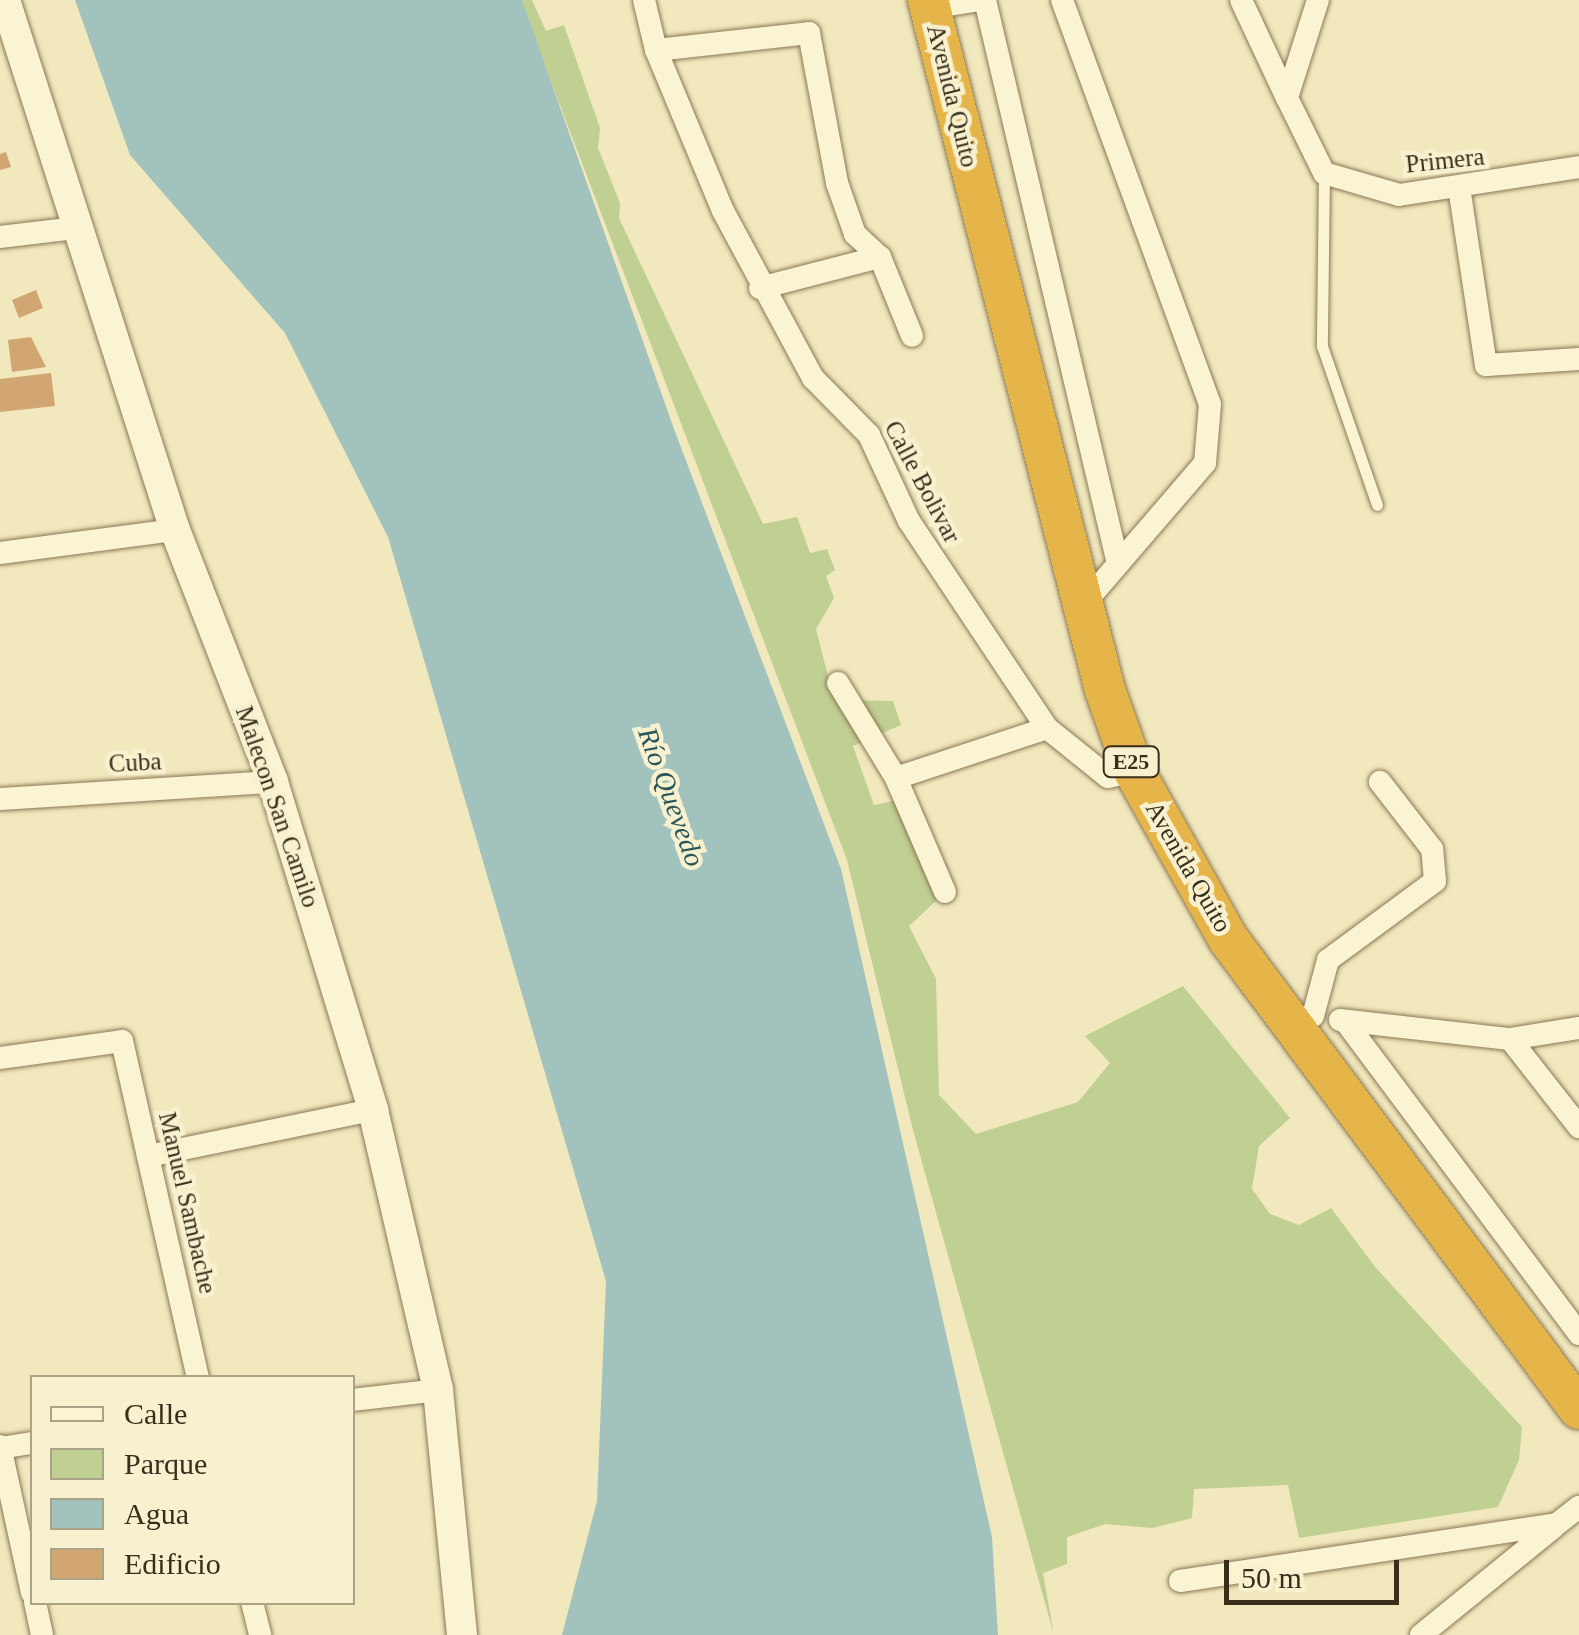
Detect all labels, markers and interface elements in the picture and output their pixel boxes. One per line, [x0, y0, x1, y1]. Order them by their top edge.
street label: Avenida Quito [920, 22, 984, 170]
street label: Primera [1404, 142, 1486, 180]
street label: Calle Bolivar [877, 416, 967, 548]
street label: Malecon San Camilo [228, 702, 326, 912]
water label: Río Quevedo [630, 723, 712, 871]
road number: E25 [1101, 745, 1161, 779]
street label: Cuba [108, 747, 162, 779]
street label: Avenida Quito [1139, 796, 1237, 938]
street label: Manuel Sambache [152, 1109, 222, 1297]
legend [30, 1375, 355, 1605]
text: Calle [124, 1397, 187, 1430]
text: Parque [124, 1447, 207, 1480]
text: Agua [124, 1497, 189, 1530]
scale bar [1229, 1540, 1404, 1602]
text: Edificio [124, 1547, 221, 1580]
text: 50 m [1241, 1561, 1302, 1594]

